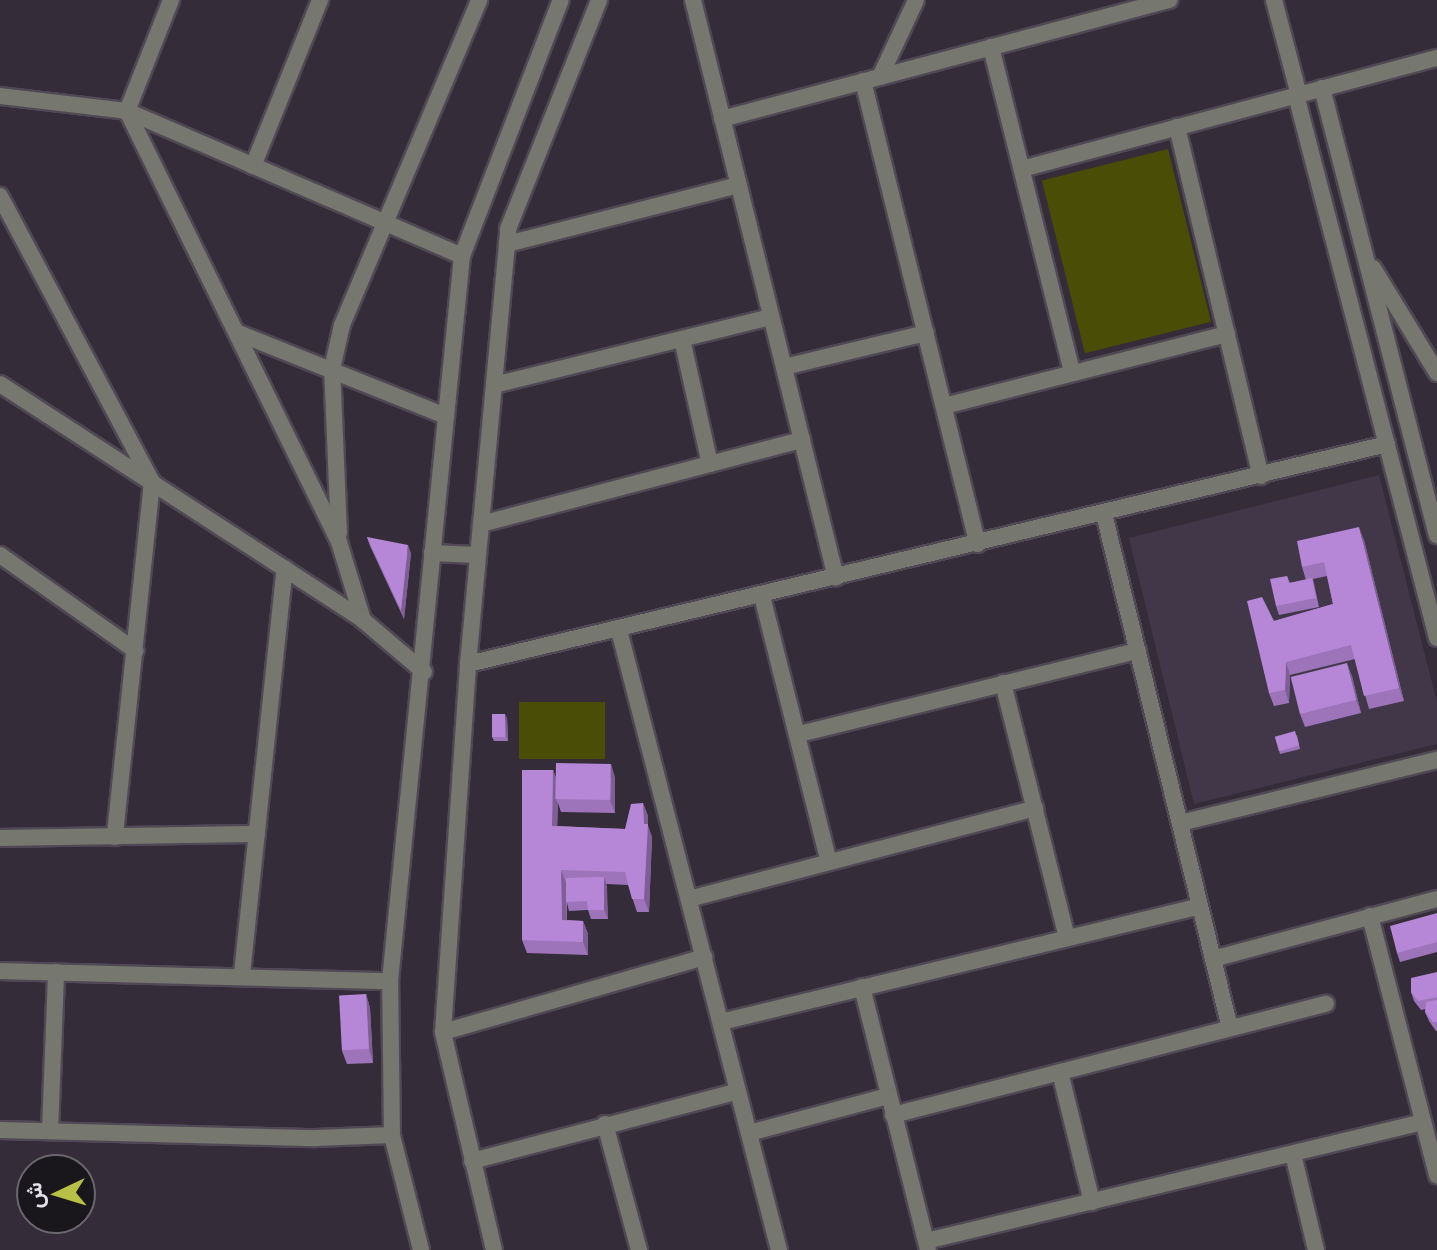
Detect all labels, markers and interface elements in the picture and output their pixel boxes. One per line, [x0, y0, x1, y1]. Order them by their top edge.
north arrow [16, 1154, 96, 1234]
text: ش [19, 1181, 49, 1210]

